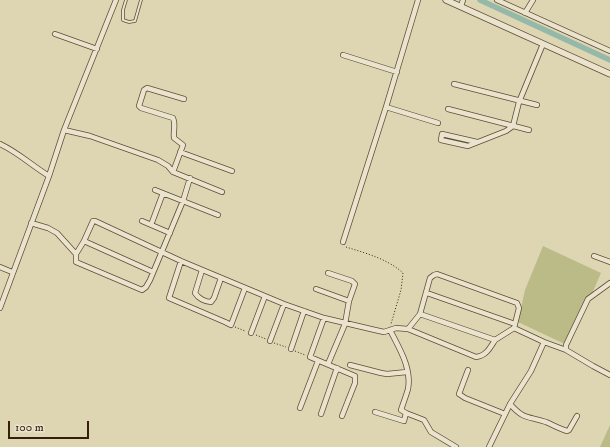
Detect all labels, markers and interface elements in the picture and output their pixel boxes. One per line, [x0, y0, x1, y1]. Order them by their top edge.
scale bar [10, 413, 91, 439]
text: 100 m [15, 420, 44, 435]

